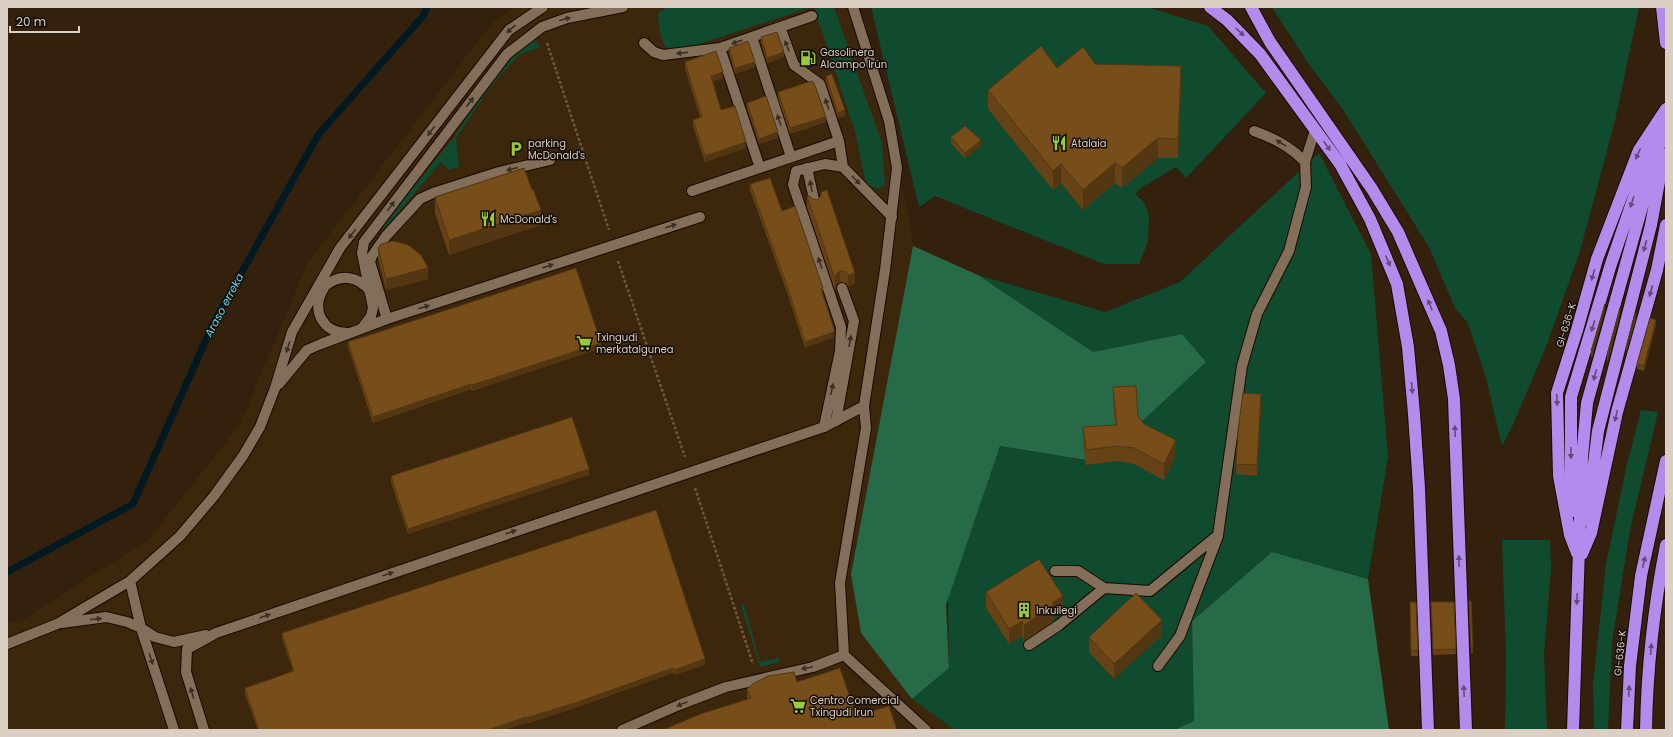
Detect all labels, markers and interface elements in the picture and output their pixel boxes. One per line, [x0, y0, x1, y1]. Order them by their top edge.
scale bar [10, 8, 79, 34]
text: 20 m [16, 13, 46, 30]
one-way arrow [559, 16, 571, 22]
one-way arrow [506, 24, 516, 34]
one-way arrow [1235, 27, 1245, 37]
one-way arrow [730, 40, 742, 46]
one-way arrow [784, 40, 790, 52]
place label: Gasolinera Alcampo Irún [820, 45, 887, 72]
fuel station icon: Gasolinera Alcampo Irún [799, 49, 817, 67]
one-way arrow [676, 50, 688, 56]
one-way arrow [466, 97, 474, 108]
one-way arrow [823, 98, 829, 110]
one-way arrow [776, 114, 782, 126]
one-way arrow [427, 126, 435, 137]
restaurant icon: Atalaia [1050, 134, 1068, 152]
place label: parking McDonald's [528, 136, 585, 163]
place label: Atalaia [1071, 136, 1107, 151]
one-way arrow [1276, 139, 1286, 147]
parking icon: parking McDonald's [507, 140, 525, 158]
one-way arrow [1323, 141, 1331, 152]
one-way arrow [1635, 148, 1641, 159]
one-way arrow [506, 166, 518, 172]
one-way arrow [851, 175, 861, 185]
one-way arrow [808, 180, 814, 192]
one-way arrow [1629, 197, 1635, 209]
one-way arrow [387, 201, 396, 212]
restaurant icon: McDonald's [479, 210, 497, 228]
place label: McDonald's [500, 212, 557, 227]
one-way arrow [666, 223, 678, 229]
one-way arrow [347, 229, 356, 240]
one-way arrow [1642, 240, 1648, 252]
one-way arrow [1385, 255, 1391, 267]
one-way arrow [816, 257, 822, 269]
one-way arrow [542, 263, 554, 269]
water label: Araso erreka [200, 270, 248, 341]
one-way arrow [1590, 270, 1596, 282]
one-way arrow [1648, 285, 1654, 297]
one-way arrow [1427, 299, 1433, 310]
street label: GI-636-K [1552, 301, 1580, 349]
one-way arrow [418, 304, 430, 310]
one-way arrow [1590, 320, 1596, 332]
place label: Txingudi merkatalgunea [596, 330, 674, 357]
supermarket icon: Txingudi merkatalgunea [575, 334, 593, 352]
one-way arrow [848, 335, 854, 347]
one-way arrow [285, 341, 291, 353]
one-way arrow [1592, 369, 1598, 381]
one-way arrow [1408, 382, 1415, 394]
one-way arrow [829, 383, 835, 395]
one-way arrow [1554, 394, 1560, 407]
one-way arrow [1613, 410, 1619, 422]
one-way arrow [1452, 424, 1458, 437]
one-way arrow [1568, 447, 1574, 460]
one-way arrow [506, 529, 518, 535]
one-way arrow [1455, 555, 1462, 567]
one-way arrow [1641, 556, 1647, 568]
one-way arrow [383, 571, 395, 577]
one-way arrow [1574, 593, 1581, 605]
building icon: Inkuilegi [1015, 601, 1033, 619]
place label: Inkuilegi [1036, 603, 1077, 618]
one-way arrow [260, 613, 272, 619]
one-way arrow [90, 616, 102, 622]
street label: GI-636-K [1610, 629, 1630, 677]
one-way arrow [1648, 643, 1655, 655]
one-way arrow [148, 654, 154, 666]
one-way arrow [801, 665, 813, 671]
one-way arrow [1461, 684, 1467, 697]
one-way arrow [1626, 684, 1632, 697]
one-way arrow [189, 687, 195, 699]
place label: Centro Comercial Txingudi Irun [810, 693, 899, 720]
supermarket icon: Centro Comercial Txingudi Irun [789, 697, 807, 715]
one-way arrow [676, 701, 688, 707]

